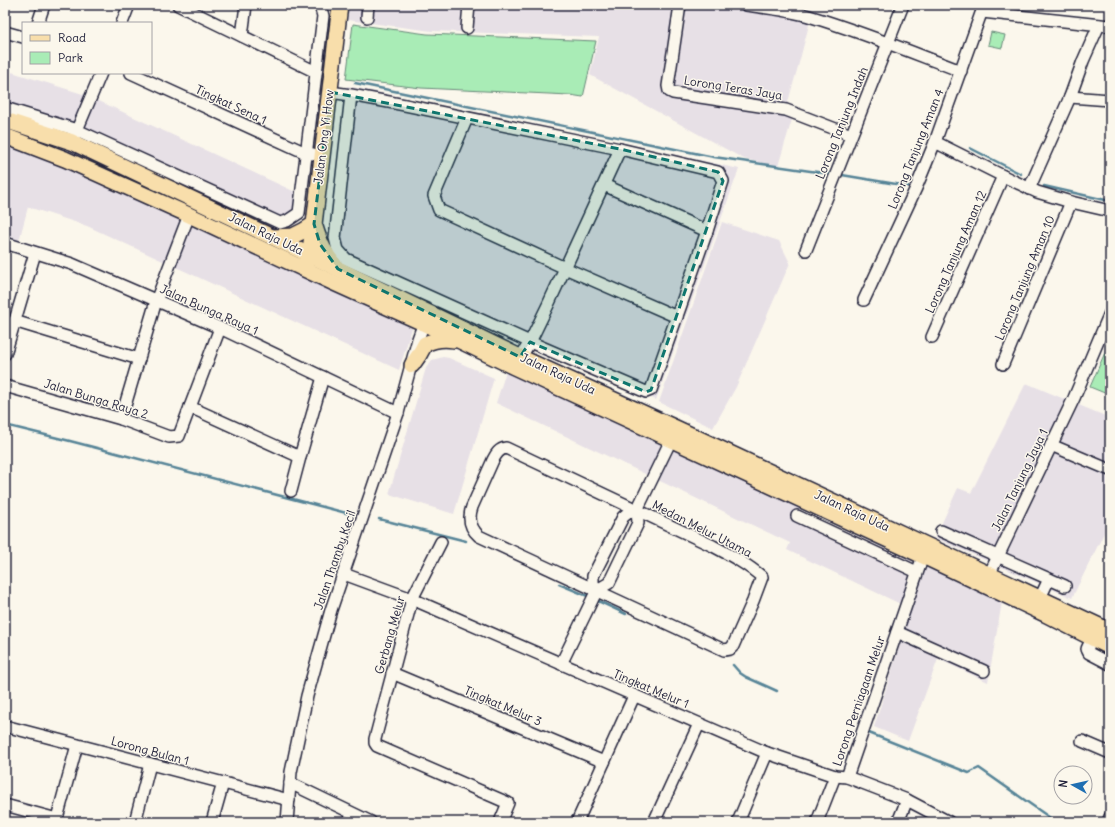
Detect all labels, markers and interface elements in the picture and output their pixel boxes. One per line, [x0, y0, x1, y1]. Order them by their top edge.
legend [22, 22, 152, 74]
text: Road [58, 30, 86, 45]
text: Park [58, 50, 83, 65]
street label: Lorong Tanjung Indah [812, 65, 871, 181]
street label: Lorong Teras Jaya [683, 72, 784, 103]
street label: Tingkat Sena 1 [193, 81, 269, 128]
street label: Lorong Tanjung Aman 4 [885, 86, 947, 211]
street label: Jalan Ong Yi How [310, 88, 337, 185]
street label: Lorong Tanjung Aman 12 [922, 188, 990, 316]
street label: Jalan Raja Uda [227, 209, 306, 258]
street label: Lorong Tanjung Aman 10 [991, 213, 1058, 342]
street label: Jalan Bunga Raya 1 [158, 281, 261, 338]
street label: Jalan Raja Uda [518, 350, 598, 398]
street label: Jalan Bunga Raya 2 [42, 376, 150, 422]
street label: Jalan Tanjung Jaya 1 [988, 426, 1051, 533]
street label: Jalan Raja Uda [812, 487, 892, 535]
street label: Medan Melur Utama [650, 497, 755, 560]
street label: Jalan Thamby Kecil [310, 508, 359, 612]
street label: Gerbang Melur [371, 594, 408, 676]
street label: Lorong Perniagaan Melur [829, 634, 888, 768]
street label: Tingkat Melur 1 [611, 666, 691, 711]
street label: Tingkat Melur 3 [462, 682, 544, 729]
street label: Lorong Bulan 1 [109, 733, 191, 768]
north arrow [1053, 765, 1093, 805]
text: N [1056, 779, 1071, 788]

